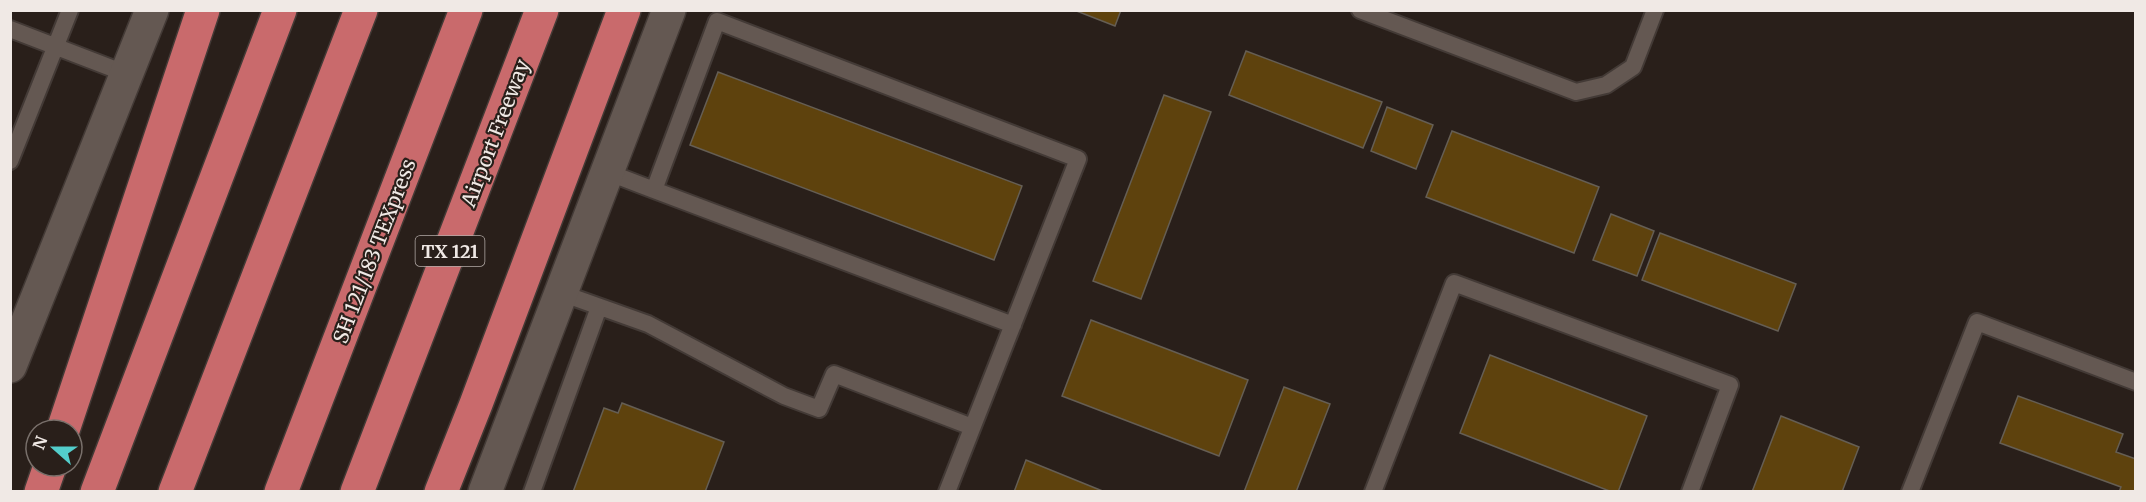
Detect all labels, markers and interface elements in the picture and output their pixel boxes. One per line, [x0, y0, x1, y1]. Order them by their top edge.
street label: Airport Freeway [455, 55, 535, 211]
street label: SH 121/183 TEXpress [327, 155, 421, 347]
road number: TX 121 [416, 236, 484, 266]
north arrow [24, 418, 84, 478]
text: N [28, 433, 52, 452]

